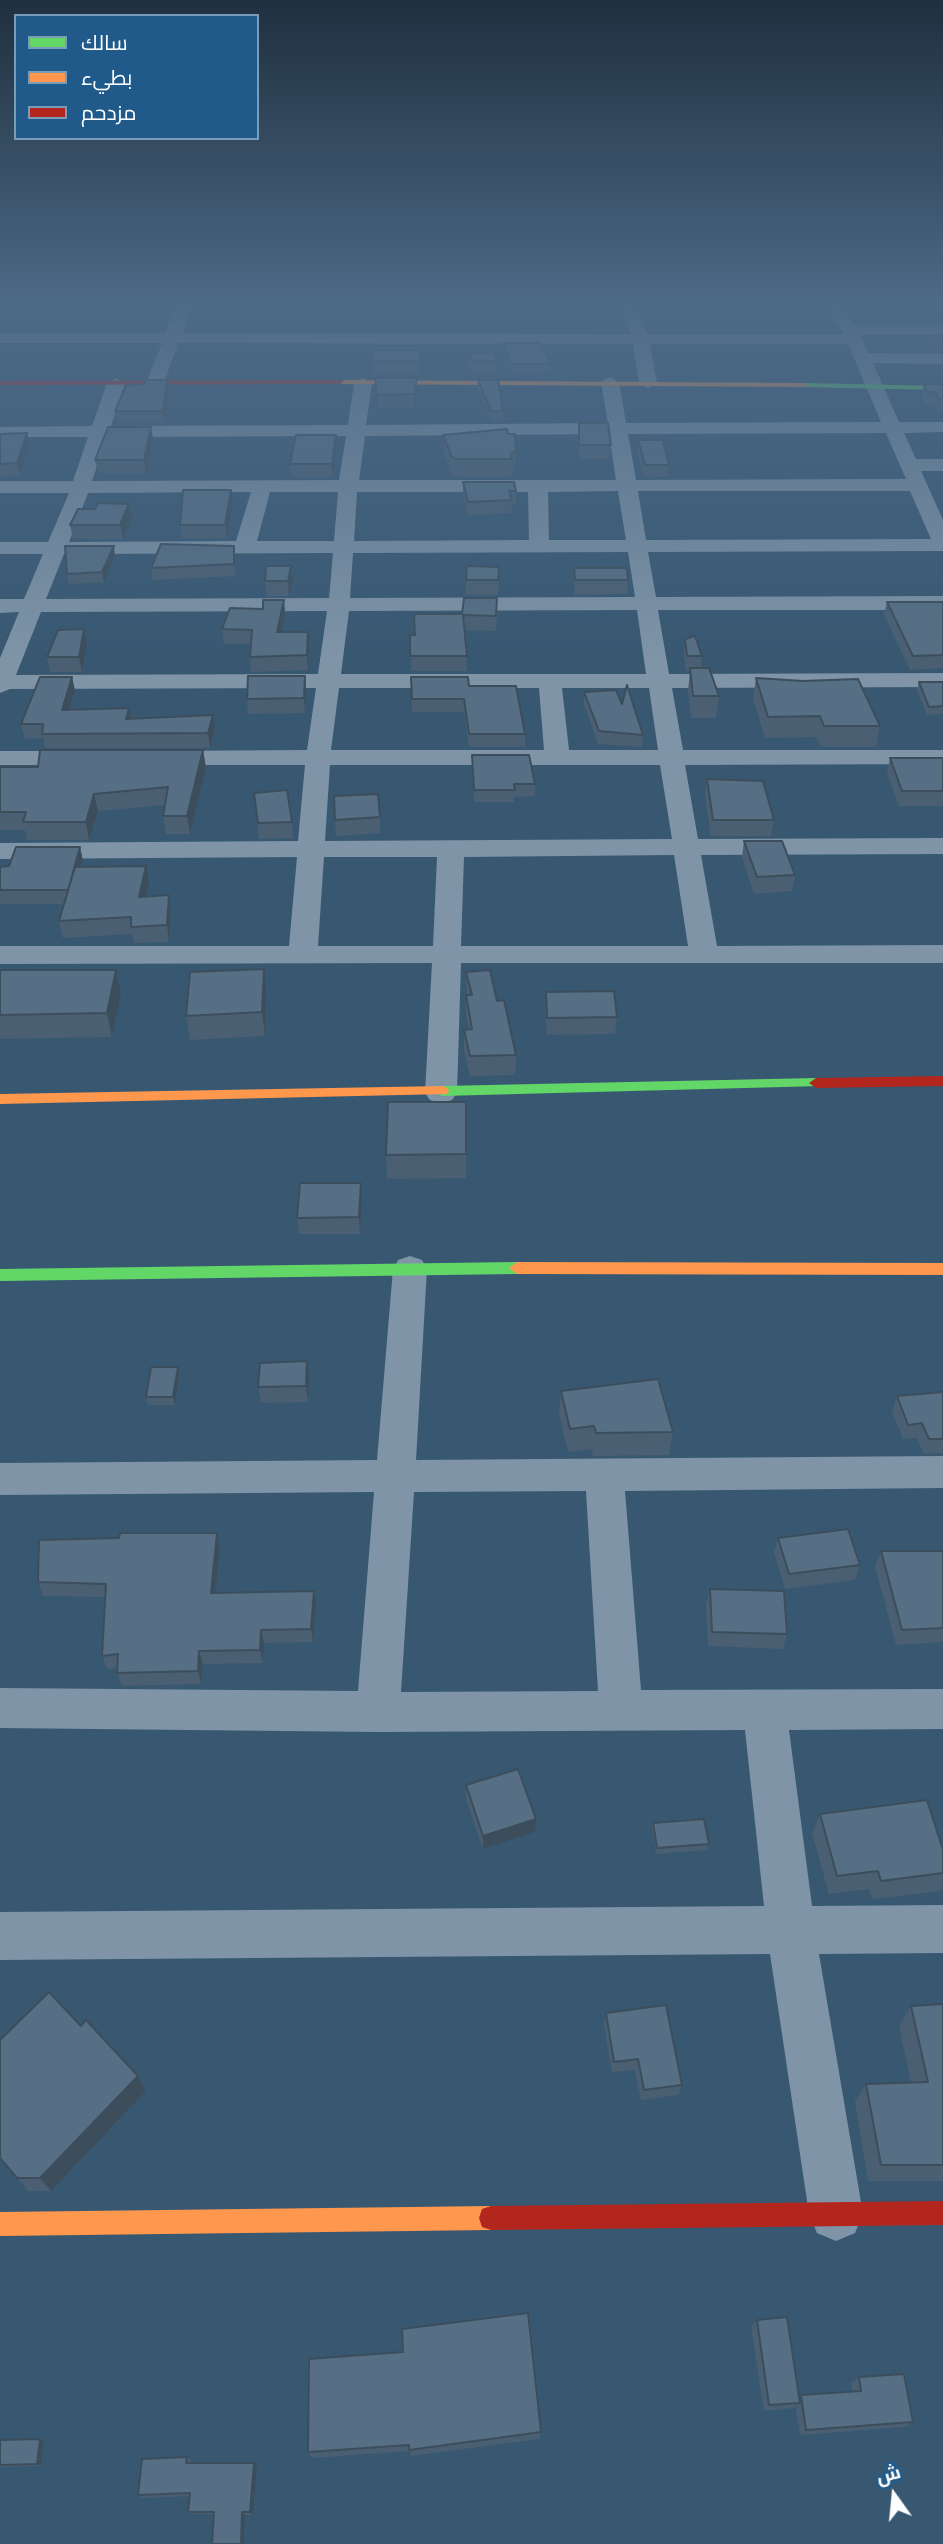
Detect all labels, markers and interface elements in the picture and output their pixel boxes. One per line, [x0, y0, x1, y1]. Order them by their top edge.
legend [14, 14, 259, 140]
text: سالك [81, 30, 128, 56]
text: بطيء [81, 65, 132, 91]
text: مزدحم [81, 100, 136, 126]
north arrow [859, 2460, 929, 2530]
text: ش [874, 2460, 903, 2489]

